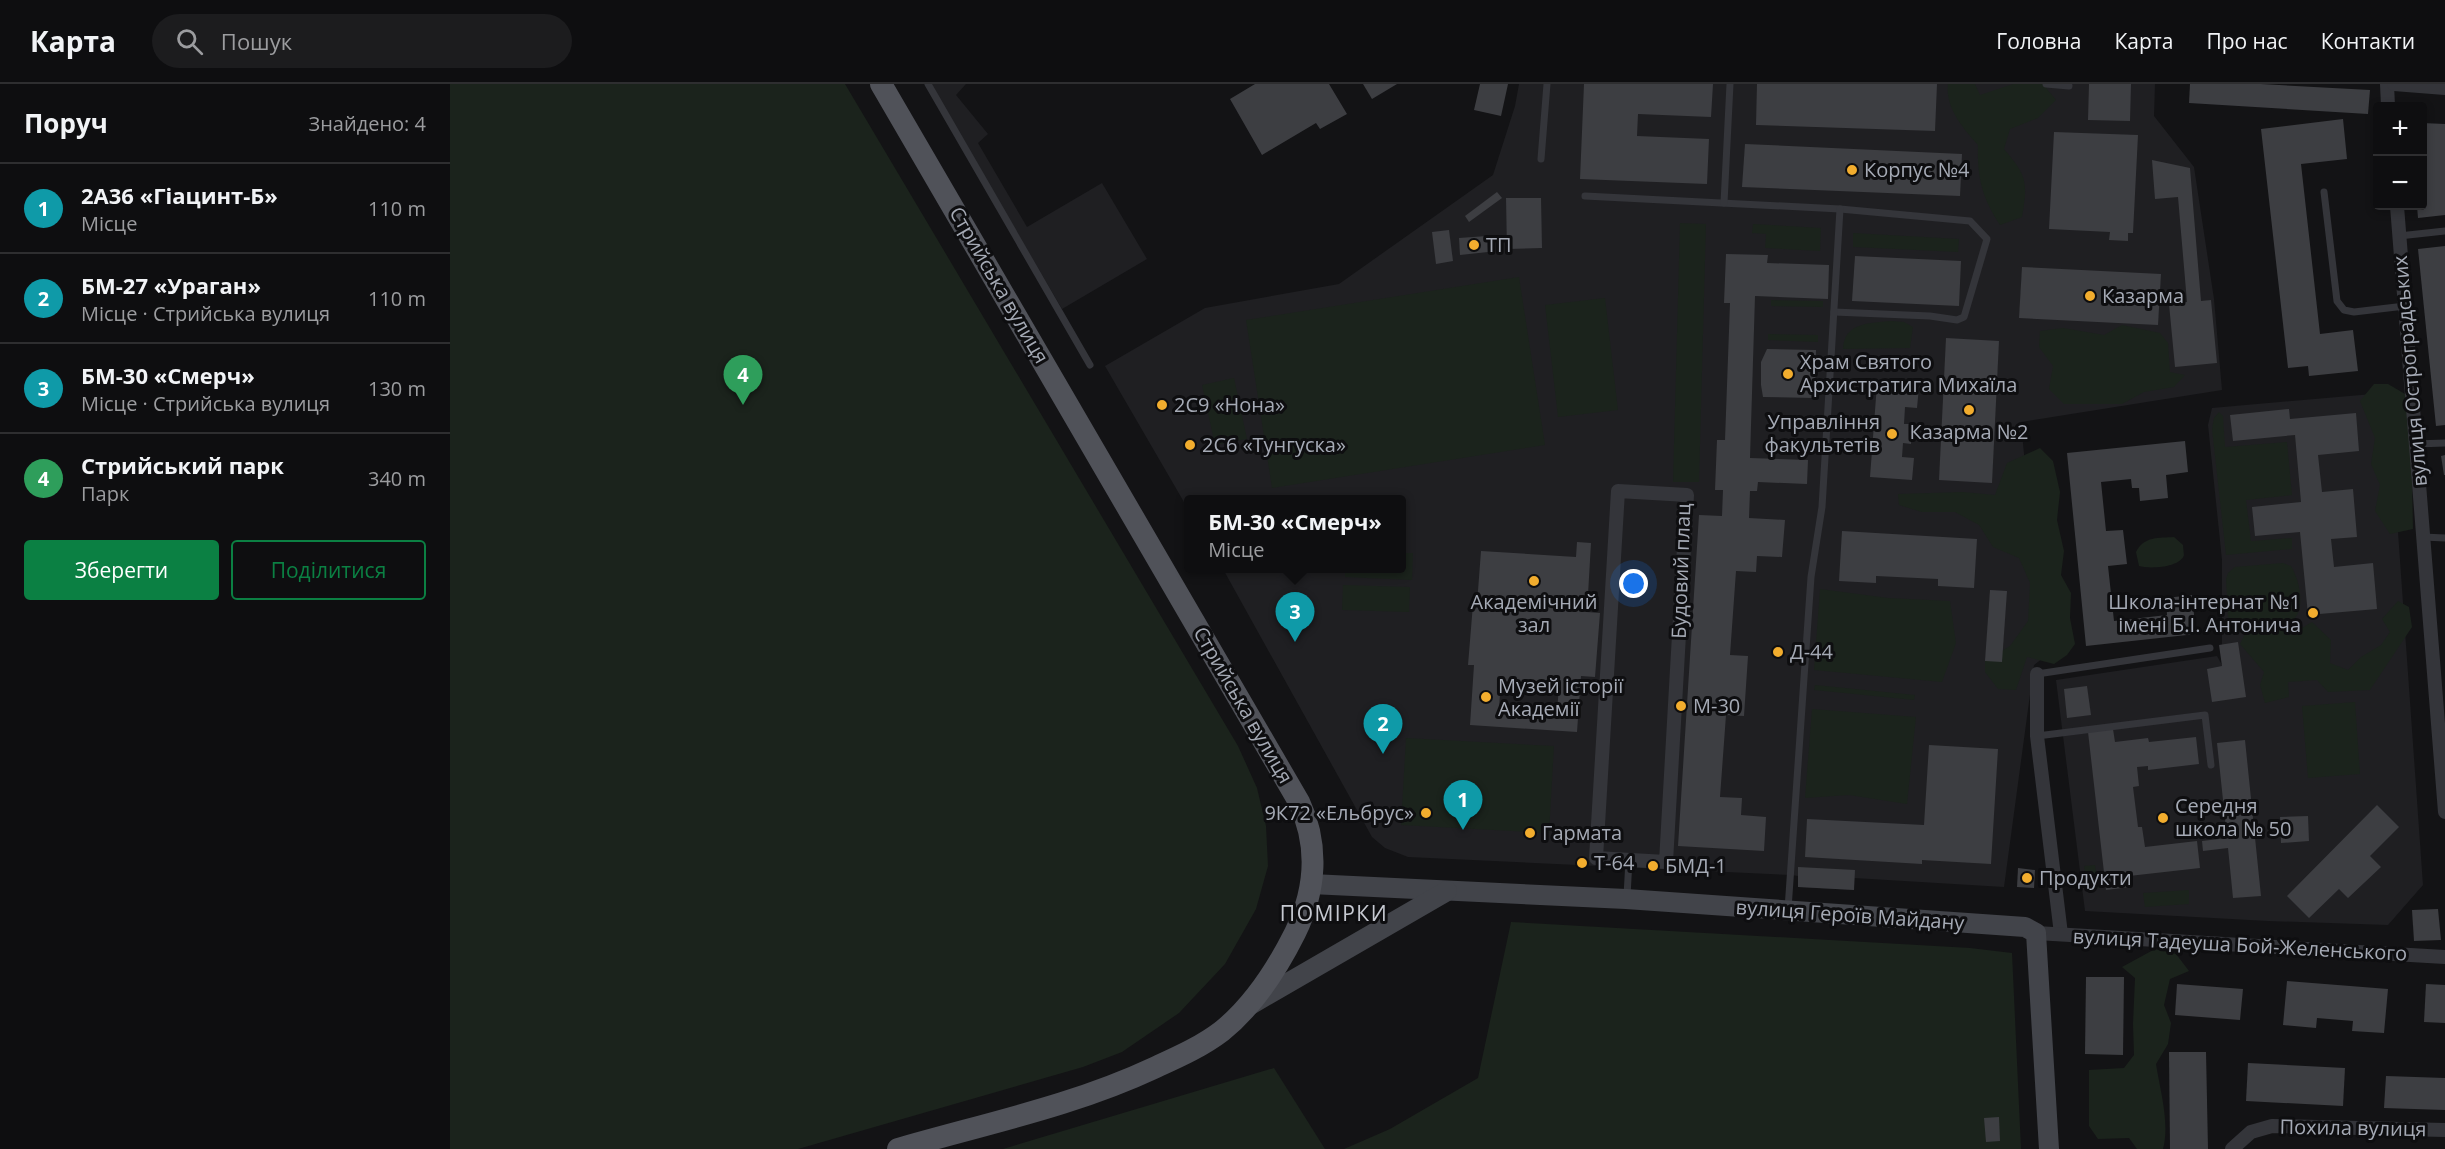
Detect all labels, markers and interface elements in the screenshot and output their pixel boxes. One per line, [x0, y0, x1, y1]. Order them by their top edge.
search box [152, 14, 572, 68]
text: Карта [30, 22, 116, 60]
icon: search [173, 25, 206, 58]
text: Пошук [221, 26, 292, 56]
text: Головна [1996, 27, 2081, 55]
text: Карта [2114, 27, 2173, 55]
text: Про нас [2206, 27, 2288, 55]
text: Контакти [2321, 27, 2415, 55]
map controls [2373, 102, 2427, 210]
button: + [2373, 102, 2427, 156]
text: Поруч [24, 105, 108, 141]
text: Знайдено: 4 [309, 110, 426, 137]
place label: Корпус №4 [1864, 156, 1970, 183]
button: − [2373, 156, 2427, 210]
marker: Корпус №4 [1845, 163, 1859, 177]
text: 2А36 «Гіацинт-Б» [81, 180, 278, 210]
text: 1 [38, 195, 49, 222]
text: 110 m [368, 195, 426, 222]
street label: Стрийська вулиця [944, 201, 1055, 368]
text: Місце [81, 210, 137, 237]
place label: ТП [1486, 231, 1512, 258]
marker: ТП [1467, 238, 1481, 252]
street label: вулиця Остроградських [2386, 254, 2433, 488]
text: БМ-27 «Ураган» [81, 270, 261, 300]
place label: Казарма [2102, 282, 2184, 309]
text: 2 [38, 285, 49, 312]
text: 110 m [368, 285, 426, 312]
marker: Казарма [2083, 289, 2097, 303]
text: Місце · Стрийська вулиця [81, 300, 330, 327]
place label: Храм Святого Архистратига Михаїла [1800, 348, 2017, 398]
pin: 4 [724, 356, 762, 405]
text: БМ-30 «Смерч» [81, 360, 255, 390]
marker: Храм Святого Архистратига Михаїла [1781, 367, 1795, 381]
text: 3 [38, 375, 49, 402]
text: 130 m [368, 375, 426, 402]
text: Місце · Стрийська вулиця [81, 390, 330, 417]
place label: 2С9 «Нона» [1174, 391, 1285, 418]
marker: 2С9 «Нона» [1155, 398, 1169, 412]
marker: Казарма №2 [1962, 403, 1976, 417]
place label: Управління факультетів [1764, 408, 1880, 458]
place label: Казарма №2 [1909, 418, 2029, 445]
marker: Управління факультетів [1885, 427, 1899, 441]
place label: 2С6 «Тунгуска» [1202, 431, 1346, 458]
marker: 2С6 «Тунгуска» [1183, 438, 1197, 452]
text: Стрийський парк [81, 450, 284, 480]
text: 4 [38, 465, 49, 492]
text: 340 m [368, 465, 426, 492]
text: Парк [81, 480, 129, 507]
popup [1184, 495, 1406, 573]
street label: Будовий плац [1665, 502, 1696, 639]
text: БМ-30 «Смерч» [1208, 506, 1382, 536]
text: Місце [1208, 536, 1265, 563]
button: Зберегти [24, 540, 219, 600]
button: Поділитися [231, 540, 426, 600]
your location [1619, 569, 1648, 598]
marker: Академічний зал [1527, 574, 1541, 588]
place label: Академічний зал [1471, 588, 1597, 638]
place label: Школа-інтернат №1 імені Б.І. Антонича [2108, 588, 2301, 638]
pin: 3 [1276, 592, 1314, 642]
marker: Школа-інтернат №1 імені Б.І. Антонича [2306, 606, 2320, 620]
street label: Стрийська вулиця [1188, 621, 1299, 788]
place label: Д-44 [1790, 638, 1834, 665]
marker: Д-44 [1771, 645, 1785, 659]
place label: Музей історії Академії [1498, 672, 1624, 722]
marker: Музей історії Академії [1479, 690, 1493, 704]
place label: М-30 [1693, 692, 1740, 719]
marker: М-30 [1674, 699, 1688, 713]
pin: 2 [1364, 704, 1402, 754]
pin: 1 [1444, 780, 1482, 830]
place label: Середня школа № 50 [2175, 792, 2291, 842]
place label: 9К72 «Ельбрус» [1264, 799, 1414, 826]
marker: 9К72 «Ельбрус» [1419, 806, 1433, 820]
marker: Середня школа № 50 [2156, 811, 2170, 825]
place label: Гармата [1542, 819, 1622, 846]
marker: Гармата [1523, 826, 1537, 840]
place label: Т-64 [1594, 849, 1635, 876]
place label: БМД-1 [1665, 852, 1727, 879]
marker: Т-64 [1575, 856, 1589, 870]
marker: БМД-1 [1646, 859, 1660, 873]
place label: Продукти [2039, 864, 2132, 891]
marker: Продукти [2020, 871, 2034, 885]
street label: вулиця Героїв Майдану [1735, 893, 1966, 936]
district label: ПОМІРКИ [1280, 899, 1388, 927]
street label: вулиця Тадеуша Бой-Желенського [2072, 922, 2408, 967]
street label: Похила вулиця [2279, 1113, 2427, 1142]

